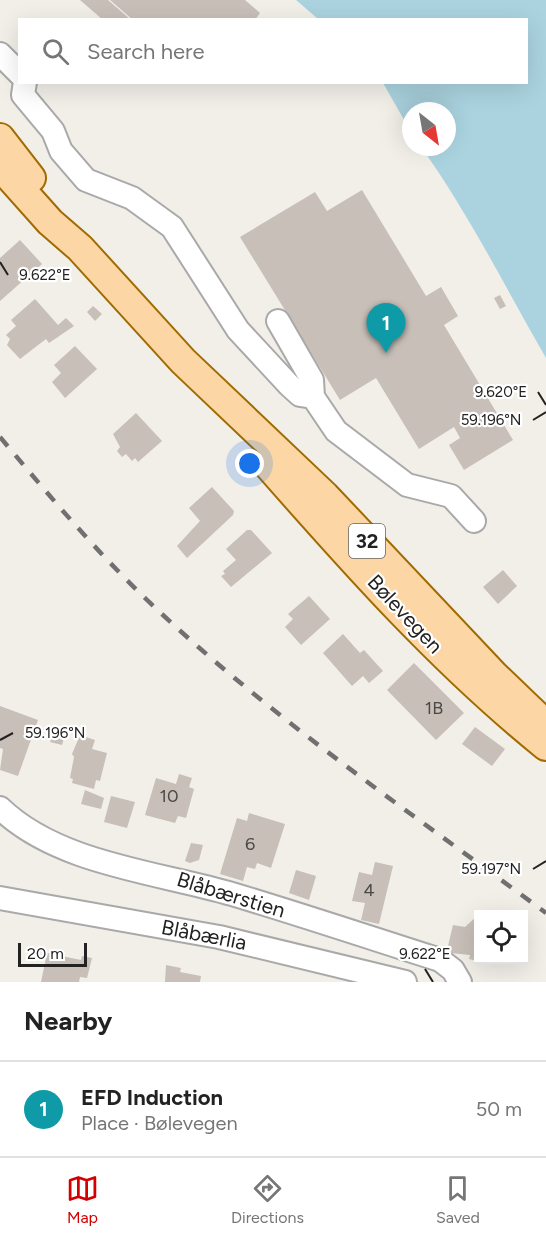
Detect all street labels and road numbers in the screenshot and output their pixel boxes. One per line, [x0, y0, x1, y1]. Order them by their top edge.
road number: 32 [349, 524, 385, 558]
street label: Bølevegen [363, 569, 448, 658]
street label: Blåbærstien [174, 866, 288, 923]
street label: Blåbærlia [159, 914, 249, 955]

